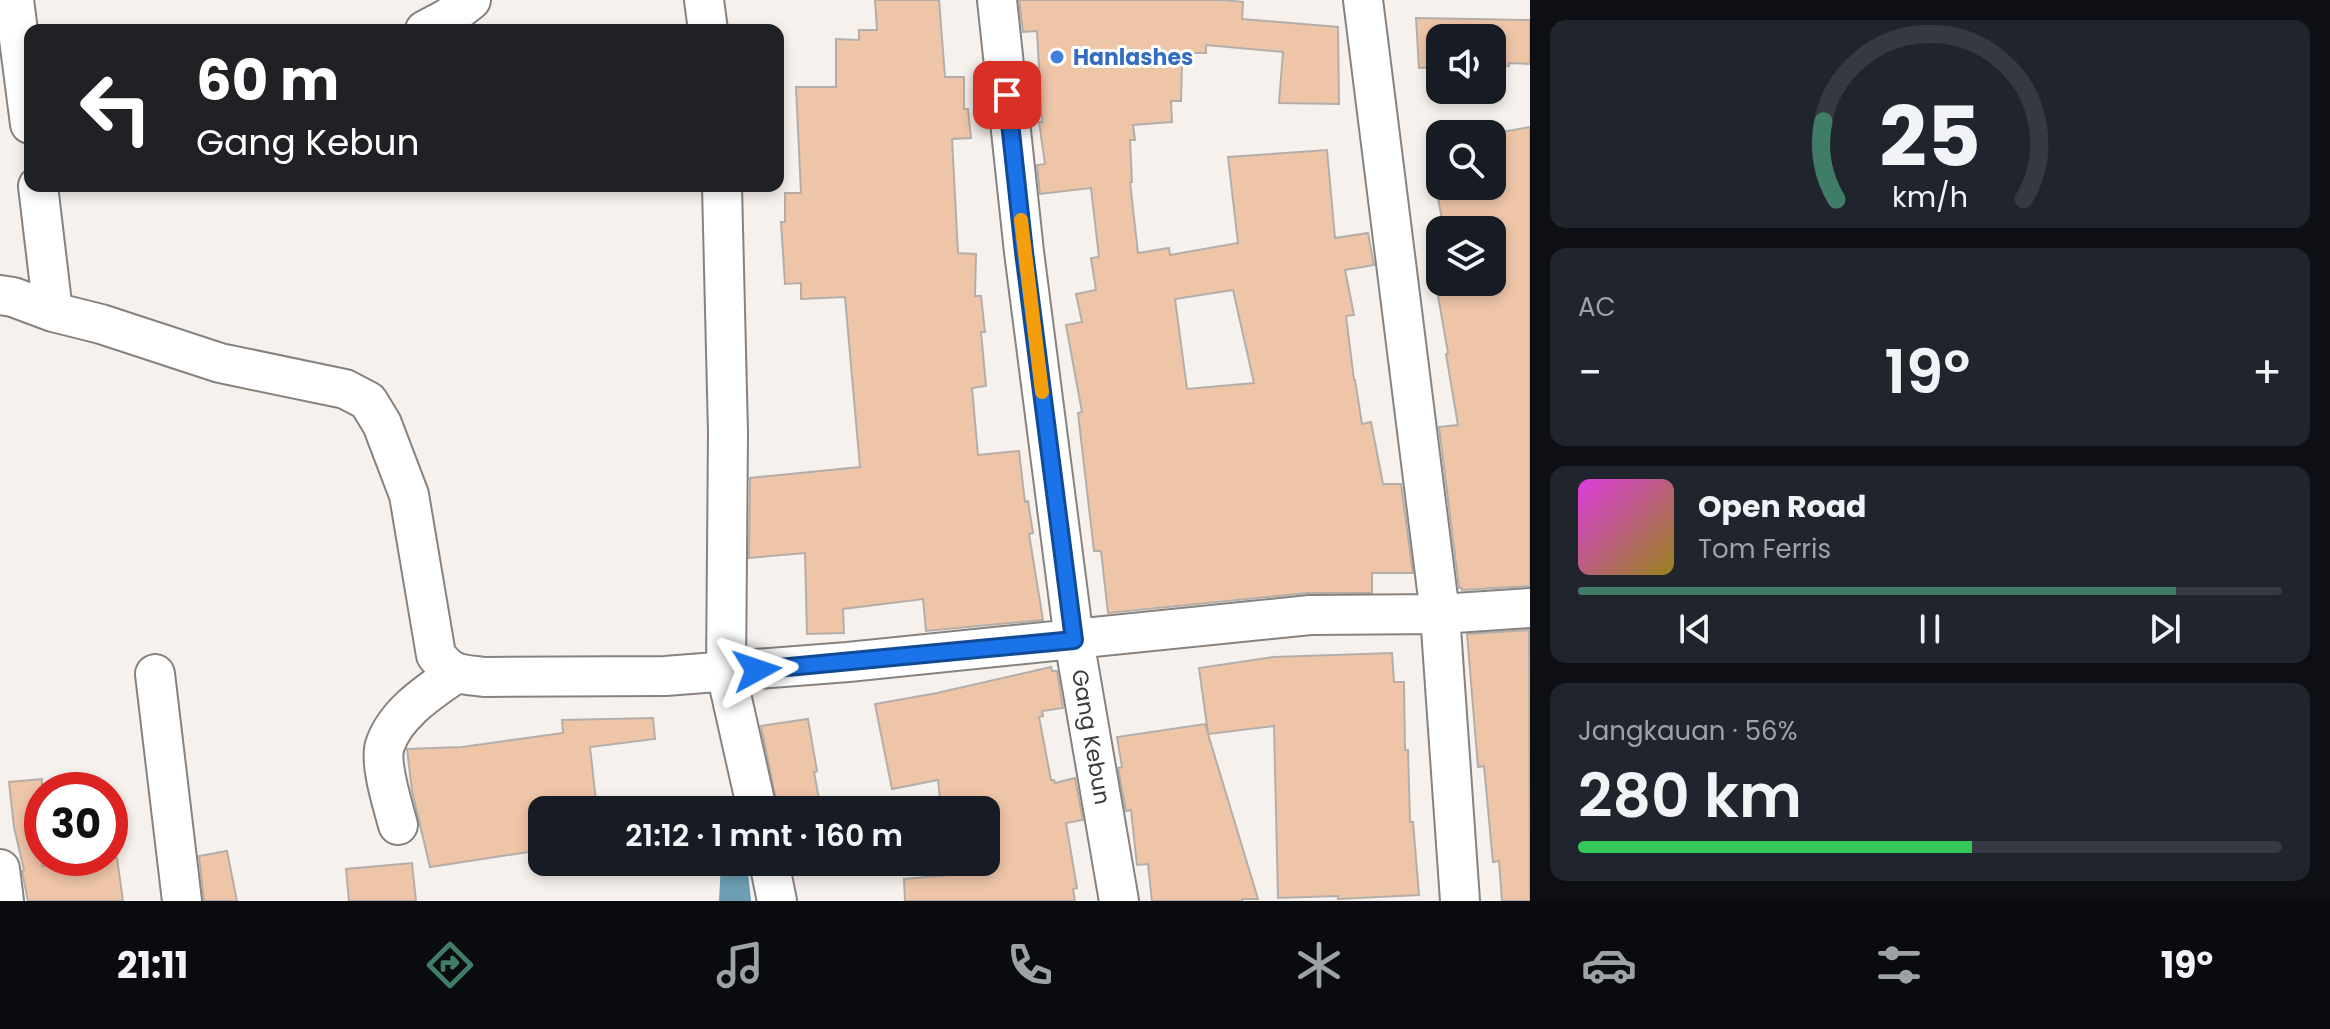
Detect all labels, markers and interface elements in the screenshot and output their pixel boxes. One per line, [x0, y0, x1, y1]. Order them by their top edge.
map controls [1426, 24, 1506, 296]
button: sound [1426, 24, 1506, 104]
text: 60 m [196, 41, 339, 120]
place label: Hanlashes [1073, 42, 1193, 73]
marker: Hanlashes [1048, 48, 1066, 66]
icon: left [64, 56, 168, 160]
pin [973, 61, 1041, 129]
icon: arrive [985, 73, 1029, 117]
text: 25 [1879, 79, 1981, 195]
text: Gang Kebun [196, 117, 420, 168]
button: search [1426, 120, 1506, 200]
text: km/h [1892, 177, 1968, 217]
button: layers [1426, 216, 1506, 296]
text: AC [1578, 289, 1616, 325]
text: 19° [1884, 330, 1970, 414]
text: − [1578, 342, 1602, 403]
text: + [2252, 342, 2282, 403]
text: Open Road [1698, 485, 1866, 528]
text: Tom Ferris [1698, 531, 1831, 567]
icon: previous [1673, 607, 1717, 651]
icon: pause [1908, 607, 1952, 651]
icon: next [2143, 607, 2187, 651]
position arrow [715, 628, 799, 712]
street label: Gang Kebun [1064, 667, 1118, 807]
text: Jangkauan · 56% [1578, 713, 1797, 749]
text: 280 km [1578, 754, 1802, 838]
speed limit sign: 30 [24, 772, 128, 876]
text: 21:12 · 1 mnt · 160 m [625, 814, 903, 857]
icon: directions [422, 937, 478, 993]
icon: music [712, 937, 768, 993]
icon: phone [1002, 937, 1058, 993]
icon: climate [1291, 937, 1347, 993]
icon: car [1581, 937, 1637, 993]
icon: filters [1871, 937, 1927, 993]
text: 21:11 [117, 940, 188, 991]
text: 19° [2161, 940, 2213, 991]

